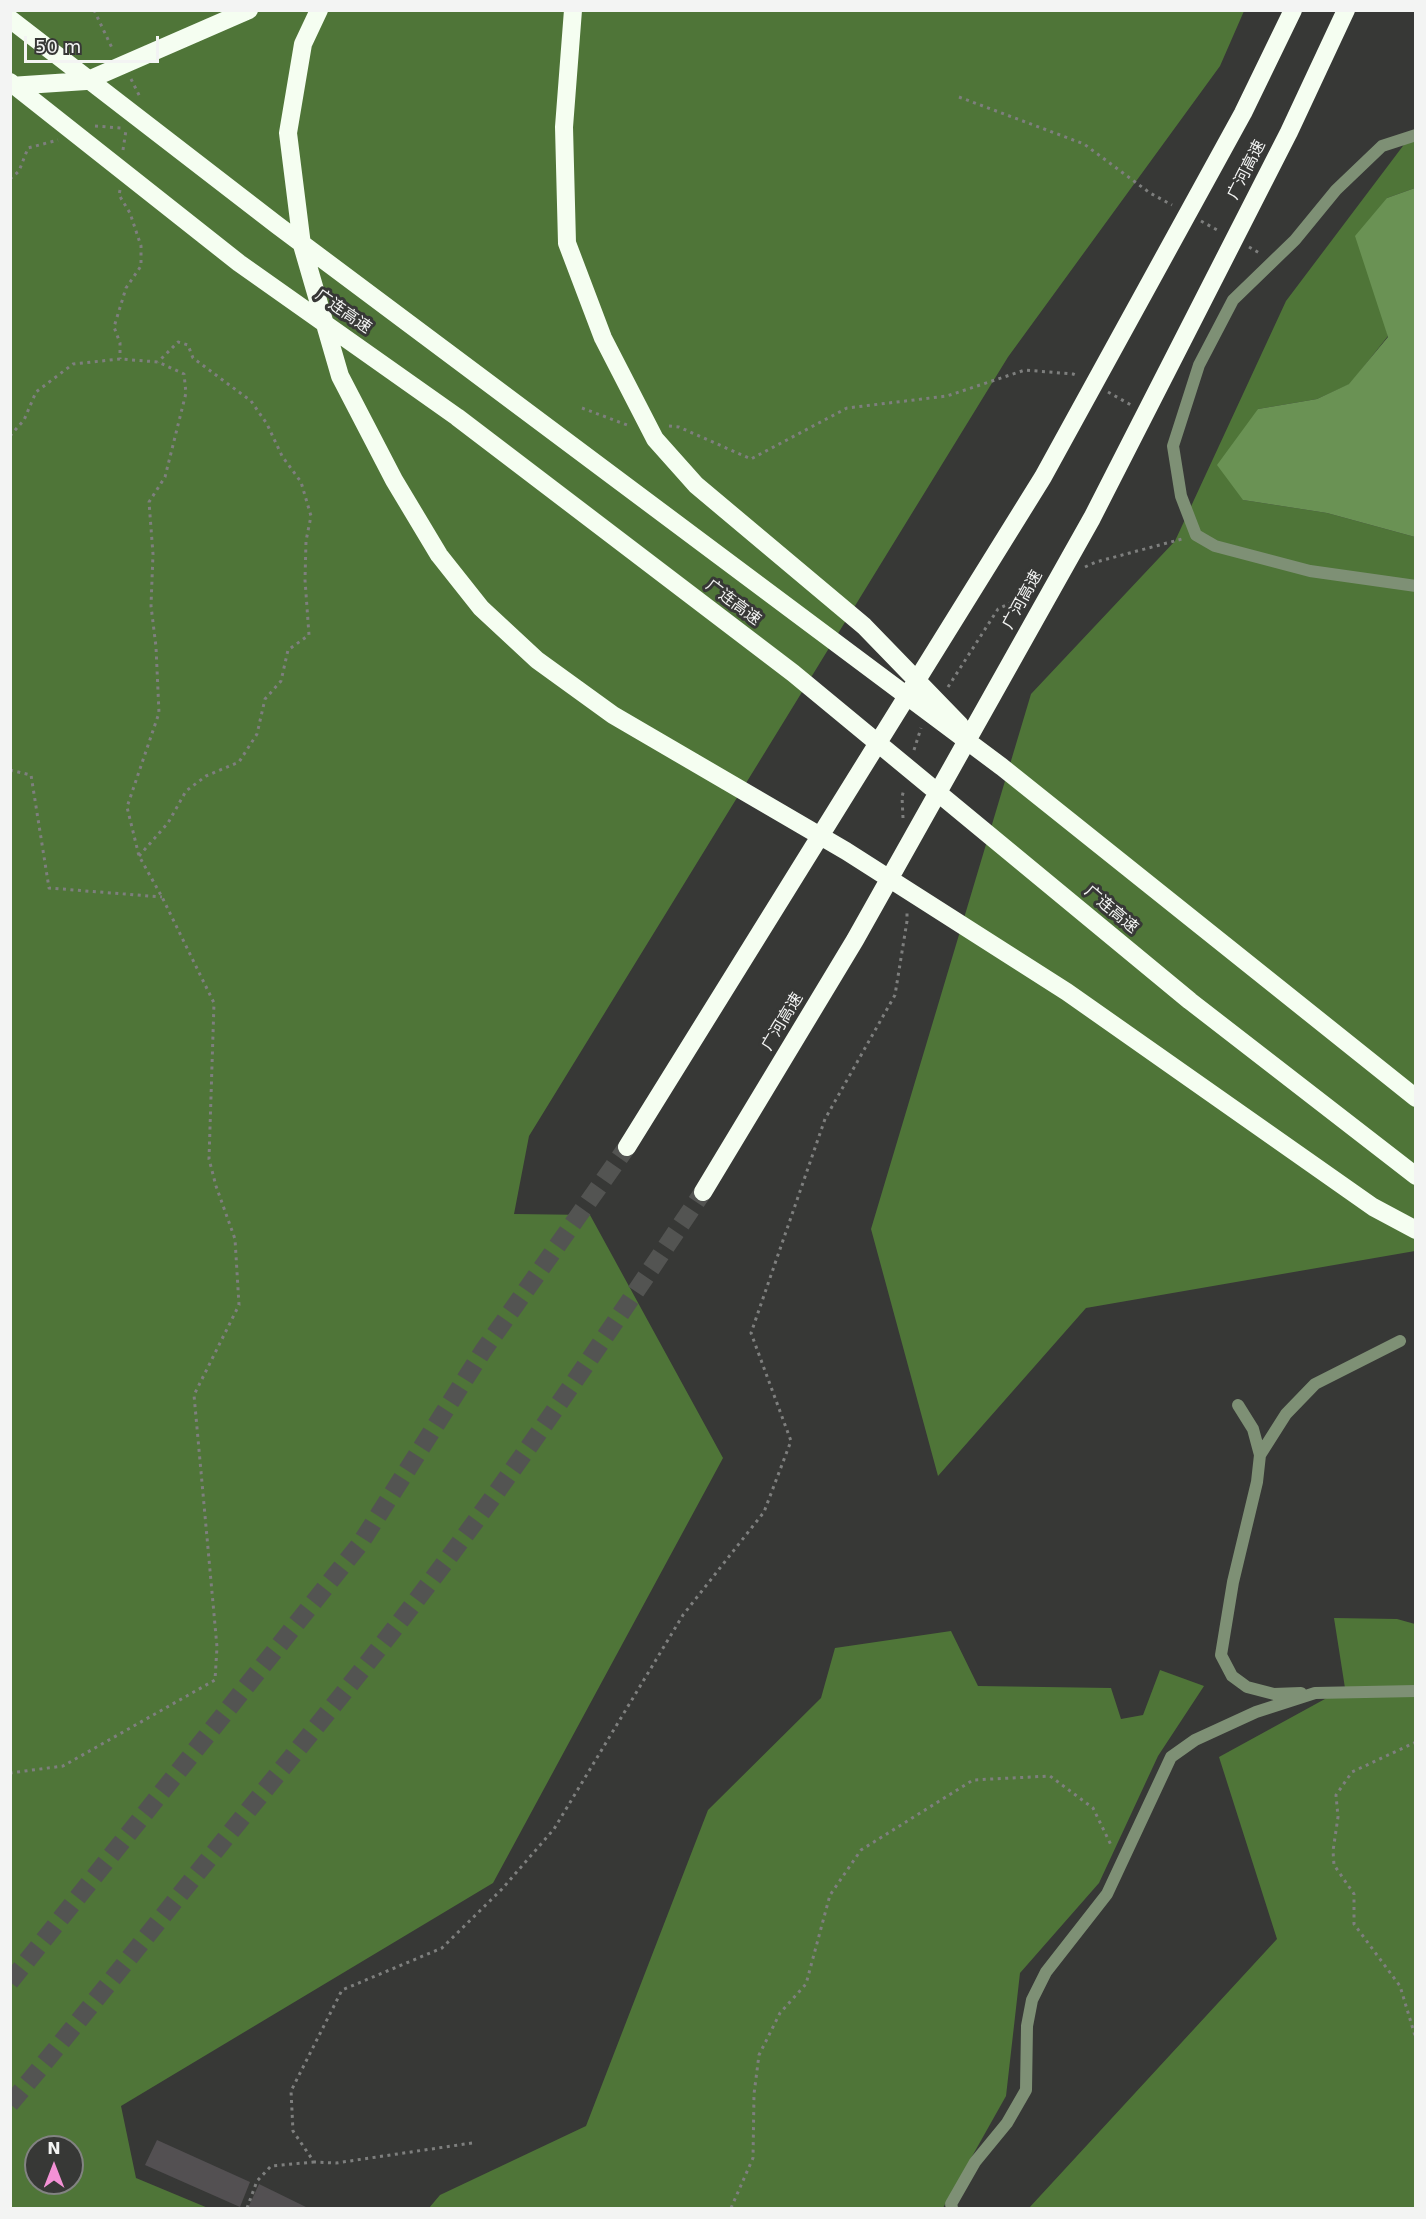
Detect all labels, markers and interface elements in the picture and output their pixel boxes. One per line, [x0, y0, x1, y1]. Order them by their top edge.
scale bar [27, 24, 162, 62]
text: 50 m [35, 36, 81, 57]
street label: 广河高速 [1224, 137, 1270, 203]
street label: 广连高速 [311, 286, 375, 338]
street label: 广河高速 [999, 567, 1047, 633]
street label: 广连高速 [702, 576, 764, 630]
street label: 广连高速 [1080, 882, 1142, 938]
street label: 广河高速 [758, 990, 808, 1054]
north arrow [24, 2135, 84, 2195]
text: N [47, 2139, 61, 2158]

